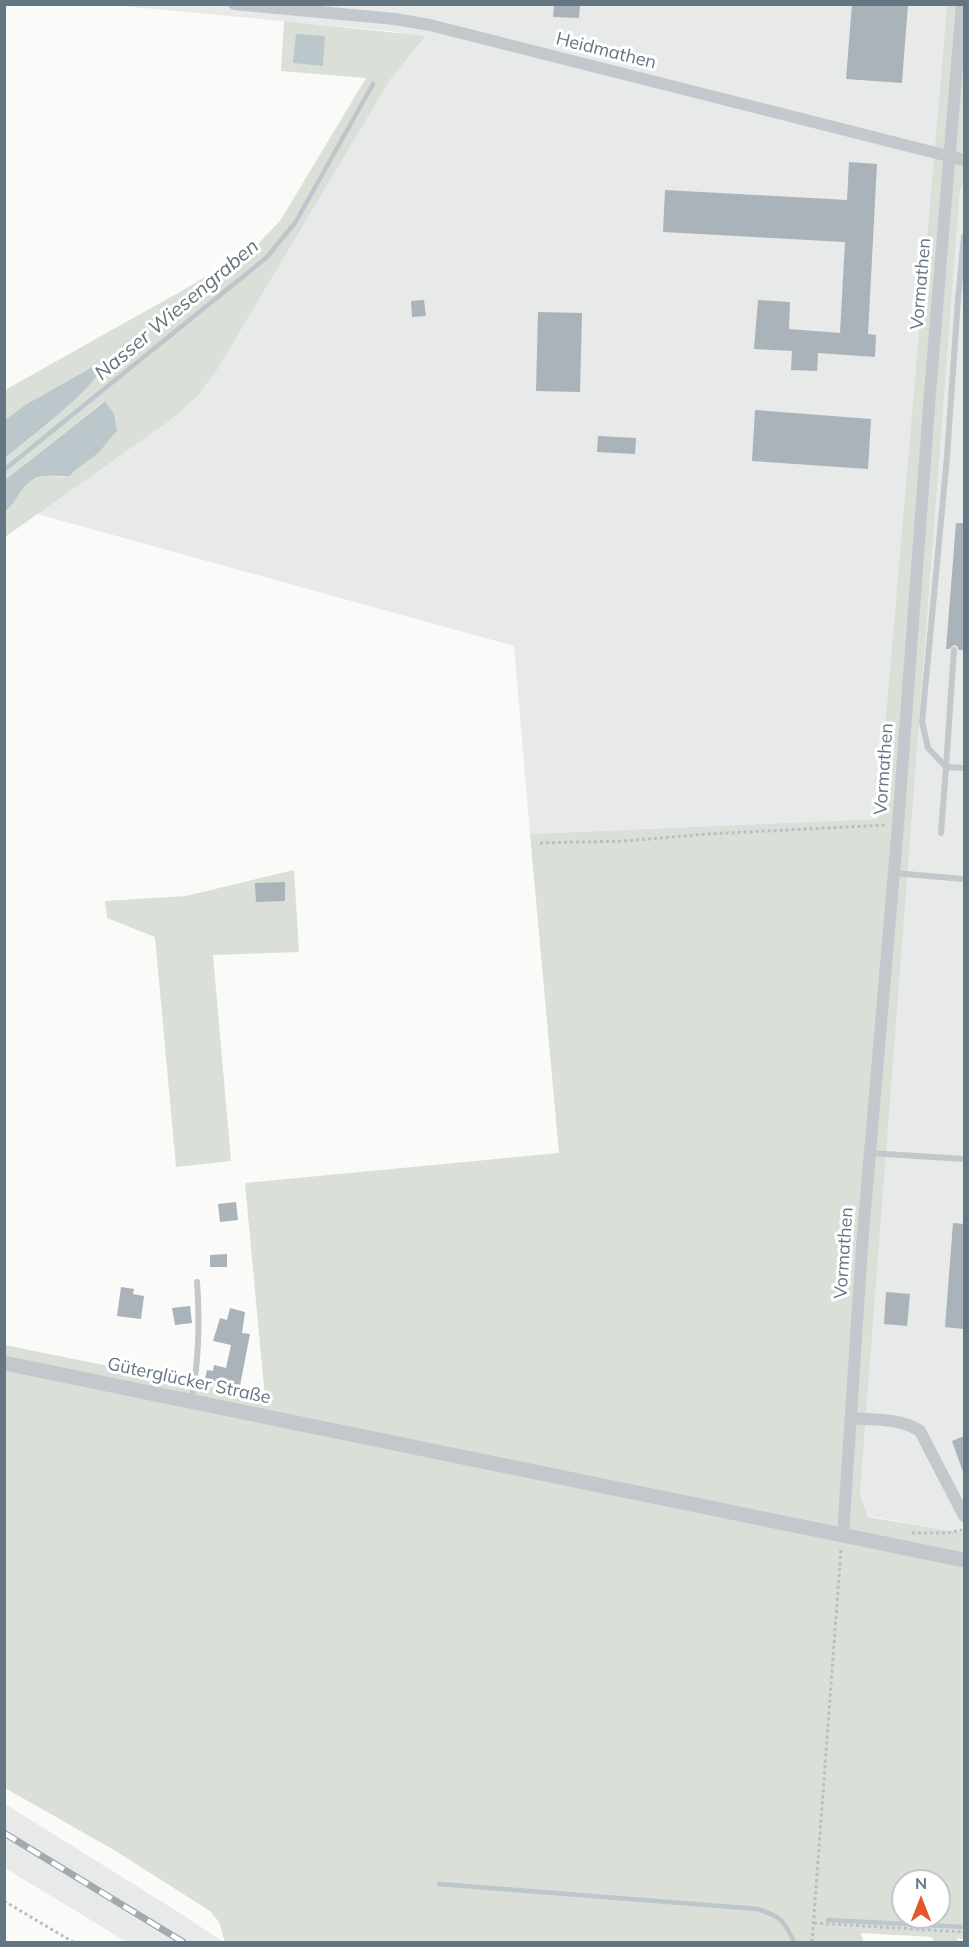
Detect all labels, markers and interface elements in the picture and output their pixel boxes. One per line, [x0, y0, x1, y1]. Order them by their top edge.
street label: Heidmathen [554, 28, 658, 74]
water label: Nasser Wiesengraben [90, 234, 264, 386]
street label: Vormathen [906, 237, 936, 331]
street label: Vormathen [870, 722, 898, 816]
street label: Vormathen [830, 1206, 858, 1300]
street label: Güterglücker Straße [105, 1353, 273, 1409]
north arrow [891, 1869, 951, 1929]
text: N [915, 1873, 927, 1893]

